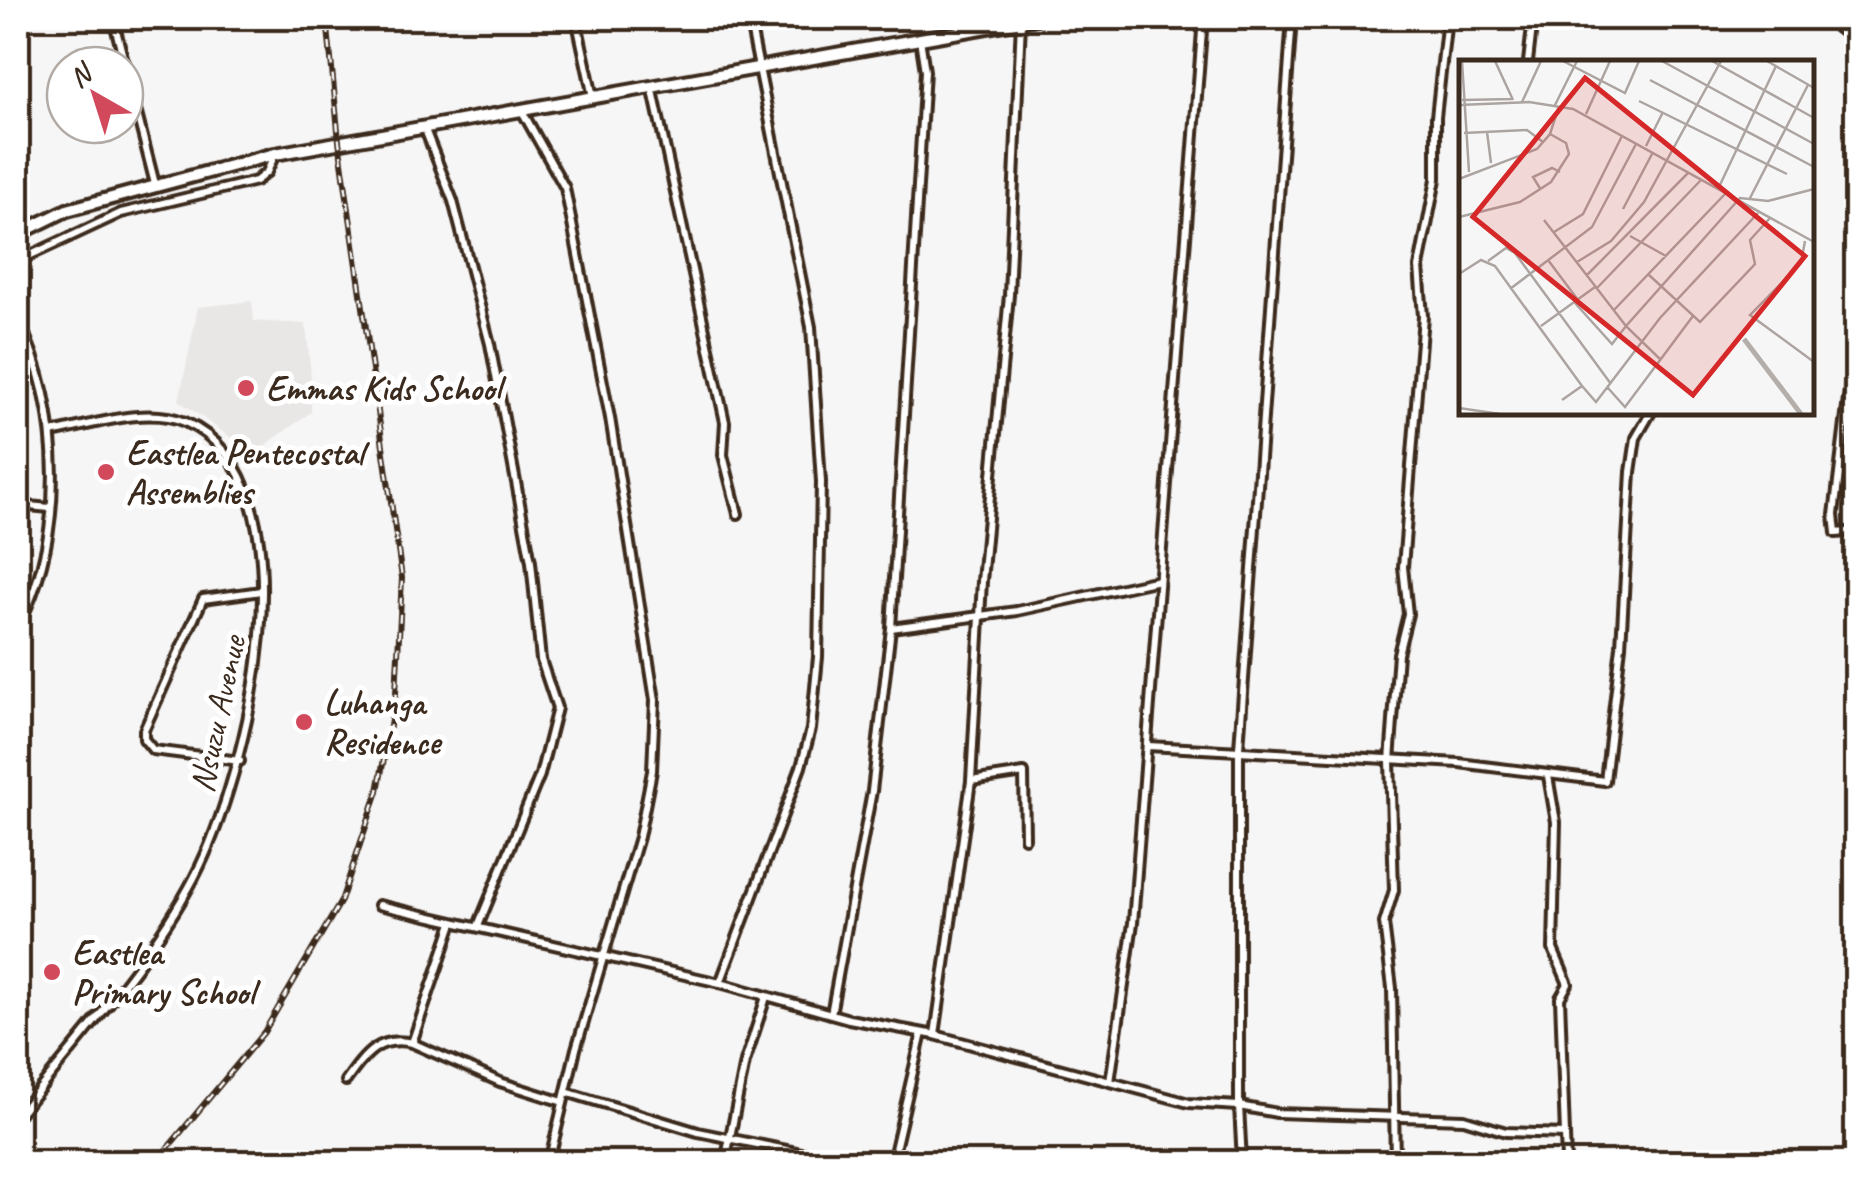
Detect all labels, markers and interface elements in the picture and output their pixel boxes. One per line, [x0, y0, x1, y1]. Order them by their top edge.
north arrow [45, 45, 145, 145]
text: N [62, 54, 101, 95]
inset map [1459, 60, 1814, 415]
place label: Emmas Kids School [266, 366, 507, 411]
marker: Emmas Kids School [235, 377, 257, 399]
place label: Eastlea Pentecostal Assemblies [126, 430, 370, 515]
marker: Eastlea Pentecostal Assemblies [95, 461, 117, 483]
street label: Nsuzu Avenue [179, 629, 257, 796]
place label: Luhanga Residence [324, 680, 443, 765]
marker: Luhanga Residence [293, 711, 315, 733]
place label: Eastlea Primary School [72, 930, 261, 1015]
marker: Eastlea Primary School [41, 961, 63, 983]

